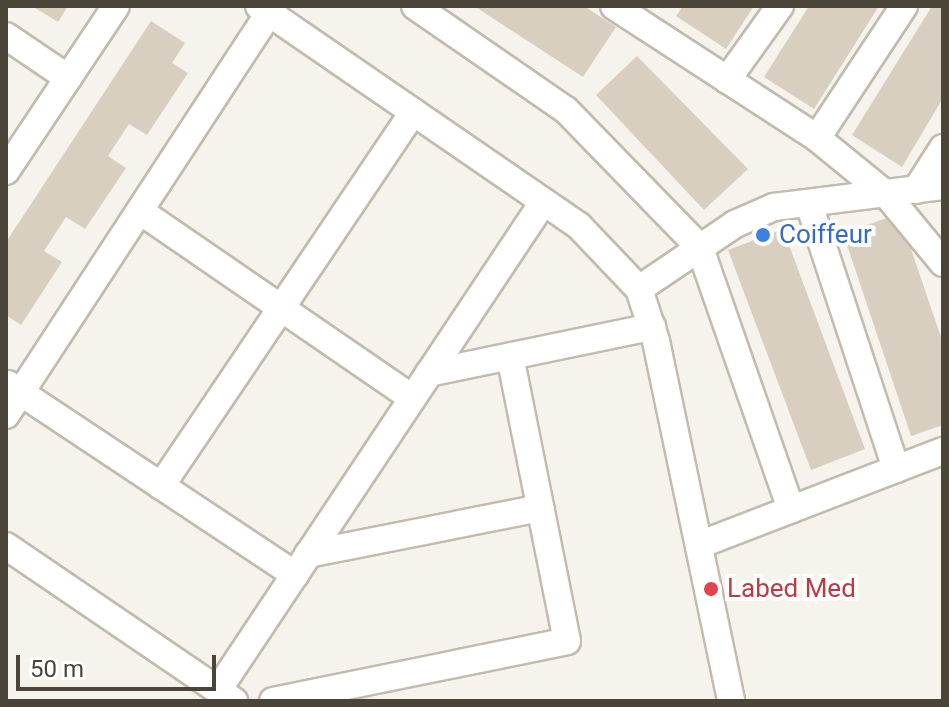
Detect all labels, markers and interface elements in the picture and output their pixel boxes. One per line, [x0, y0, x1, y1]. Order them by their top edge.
place label: Coiffeur [779, 219, 872, 251]
marker: Coiffeur [754, 226, 772, 244]
place label: Labed Med [727, 573, 856, 605]
marker: Labed Med [702, 580, 720, 598]
scale bar [20, 639, 220, 689]
text: 50 m [30, 655, 84, 683]

